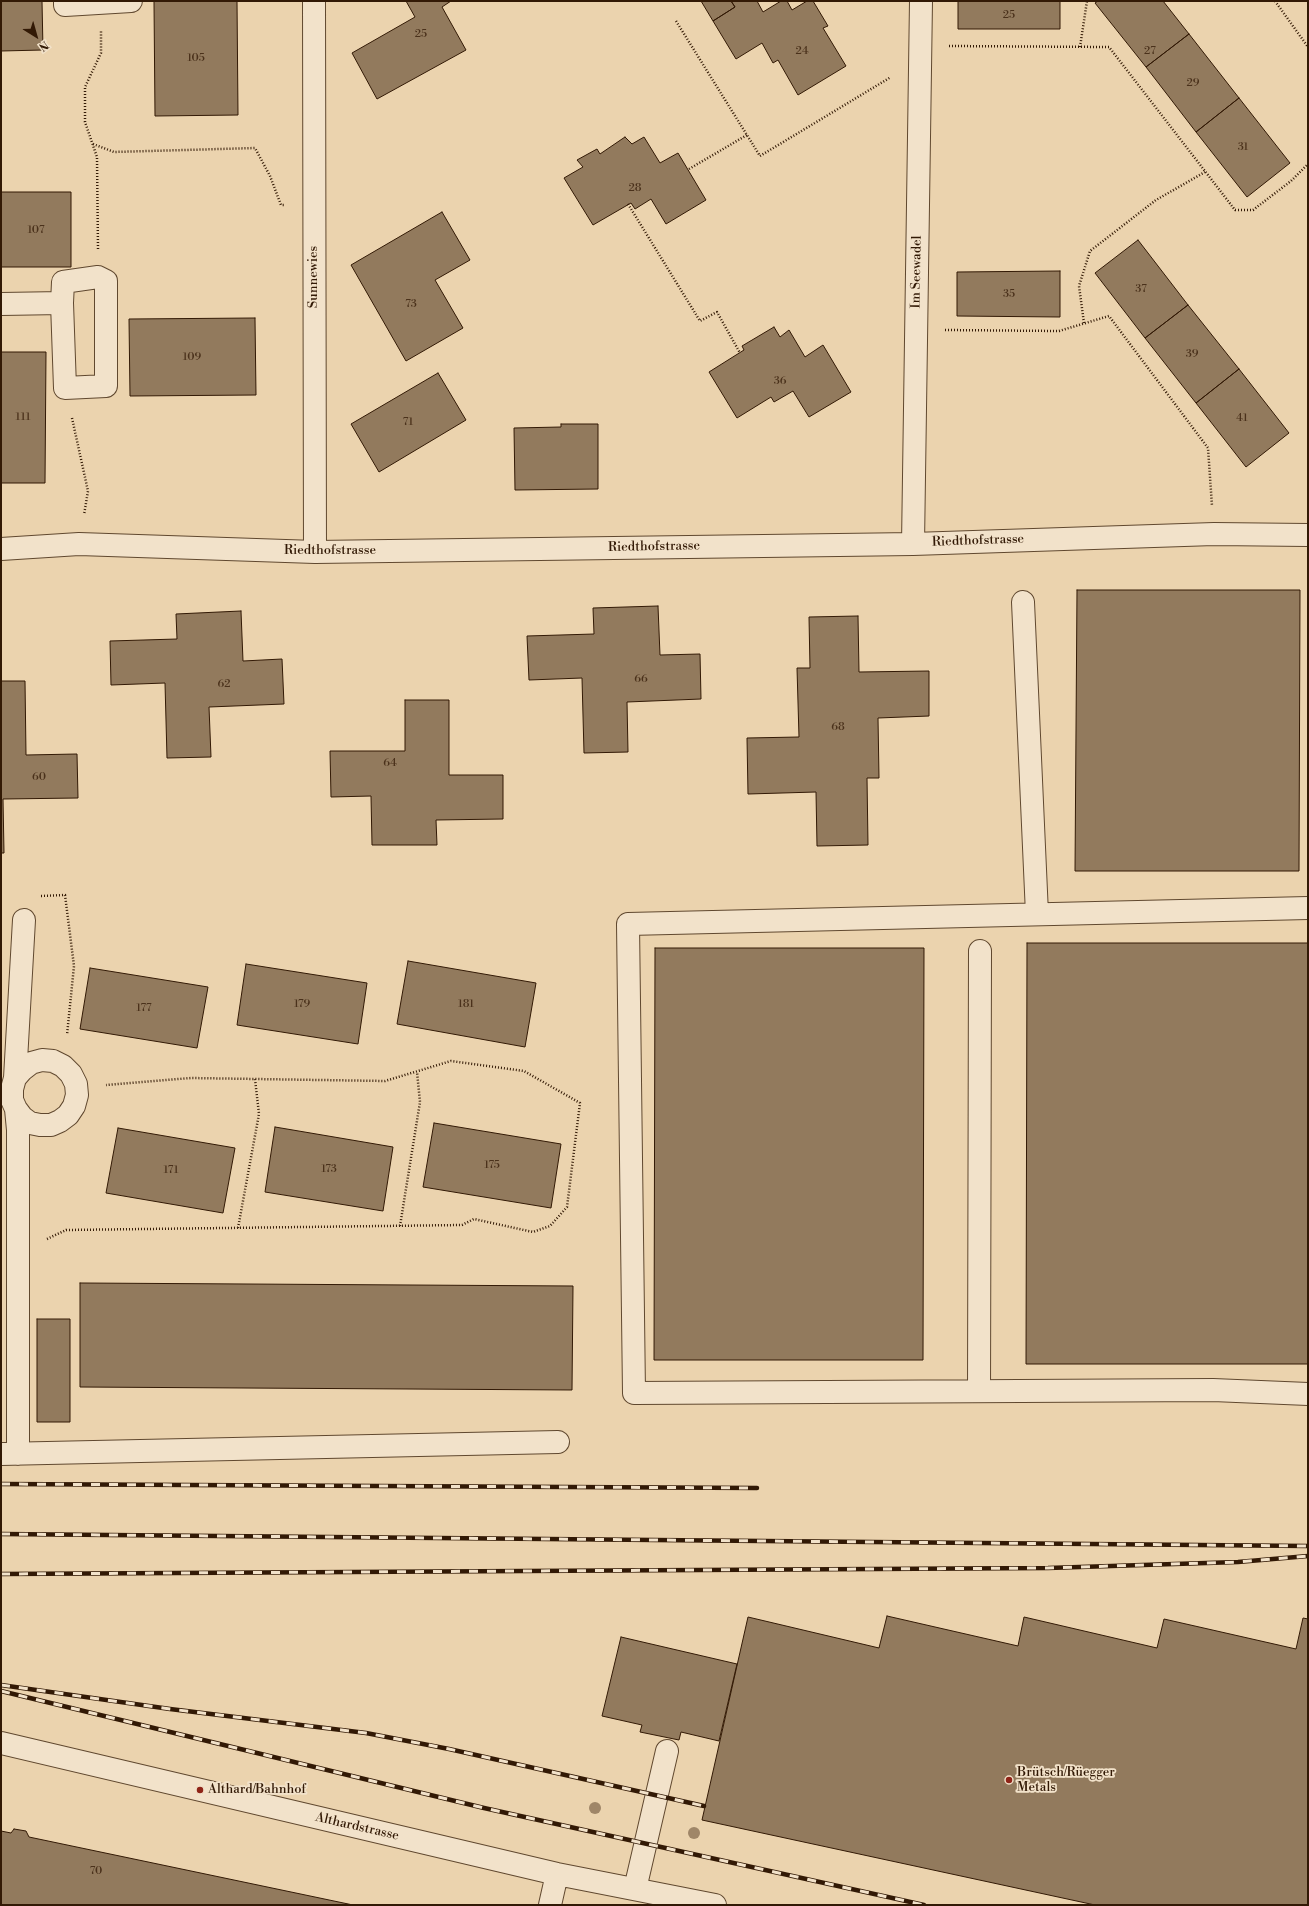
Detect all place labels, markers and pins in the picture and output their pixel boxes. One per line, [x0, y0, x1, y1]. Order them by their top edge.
place label: Brütsch/Rüegger Metals [1017, 1765, 1115, 1796]
marker: Brütsch/Rüegger Metals [1004, 1775, 1014, 1785]
place label: Althard/Bahnhof [208, 1782, 306, 1798]
marker: Althard/Bahnhof [195, 1785, 205, 1795]

